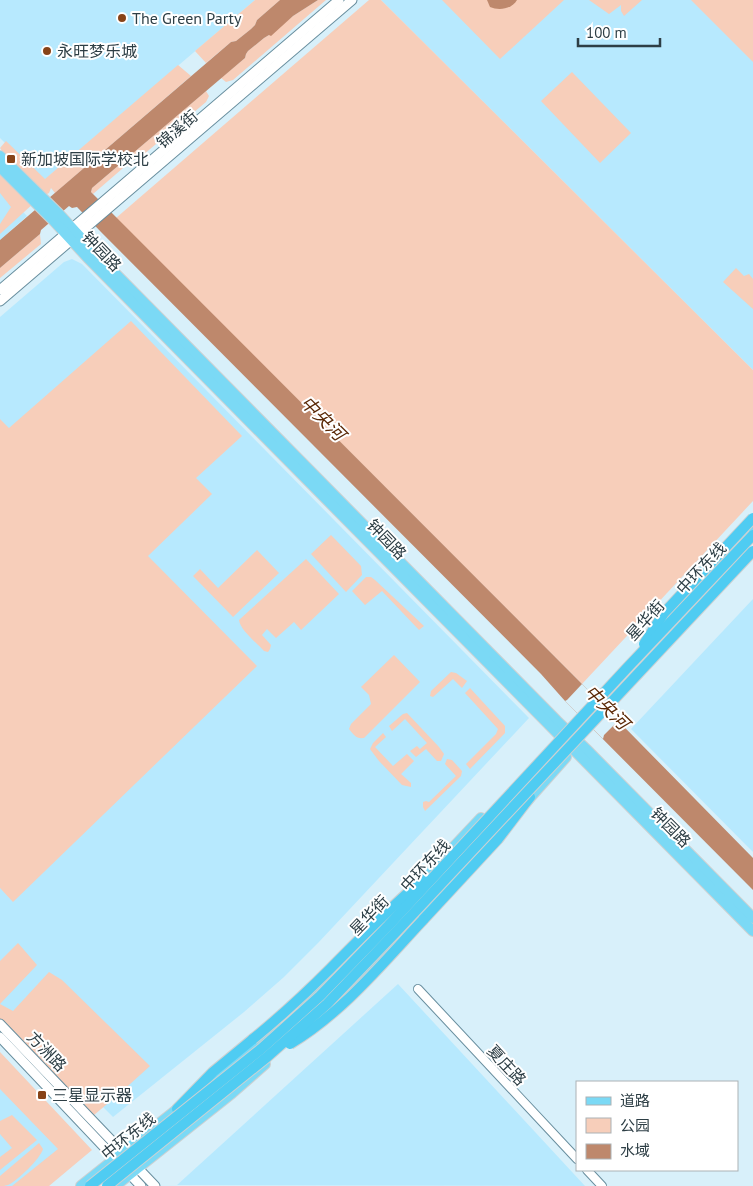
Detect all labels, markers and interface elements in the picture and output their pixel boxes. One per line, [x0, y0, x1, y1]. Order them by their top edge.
place label: The Green Party [132, 8, 242, 28]
marker: The Green Party [116, 12, 128, 24]
scale bar [578, 15, 660, 47]
text: 100 m [586, 23, 627, 42]
place label: 永旺梦乐城 [57, 41, 137, 61]
marker: 永旺梦乐城 [41, 45, 53, 57]
street label: 锦溪街 [152, 106, 202, 152]
place label: 新加坡国际学校北 [21, 149, 149, 169]
marker: 新加坡国际学校北 [5, 153, 17, 165]
street label: 钟园路 [78, 227, 126, 275]
water label: 中央河 [296, 391, 352, 447]
street label: 钟园路 [363, 515, 411, 563]
street label: 中环东线 [672, 538, 730, 598]
street label: 星华街 [622, 595, 668, 645]
water label: 中央河 [580, 680, 636, 736]
street label: 钟园路 [647, 803, 695, 851]
street label: 中环东线 [396, 835, 454, 895]
street label: 星华街 [345, 891, 393, 939]
street label: 方洲路 [23, 1027, 71, 1075]
street label: 夏庄路 [483, 1041, 531, 1089]
legend [576, 1081, 738, 1171]
place label: 三星显示器 [52, 1085, 132, 1105]
marker: 三星显示器 [36, 1089, 48, 1101]
text: 道路 [620, 1091, 650, 1110]
street label: 中环东线 [97, 1108, 159, 1164]
text: 公园 [620, 1116, 650, 1135]
text: 水域 [620, 1141, 650, 1160]

